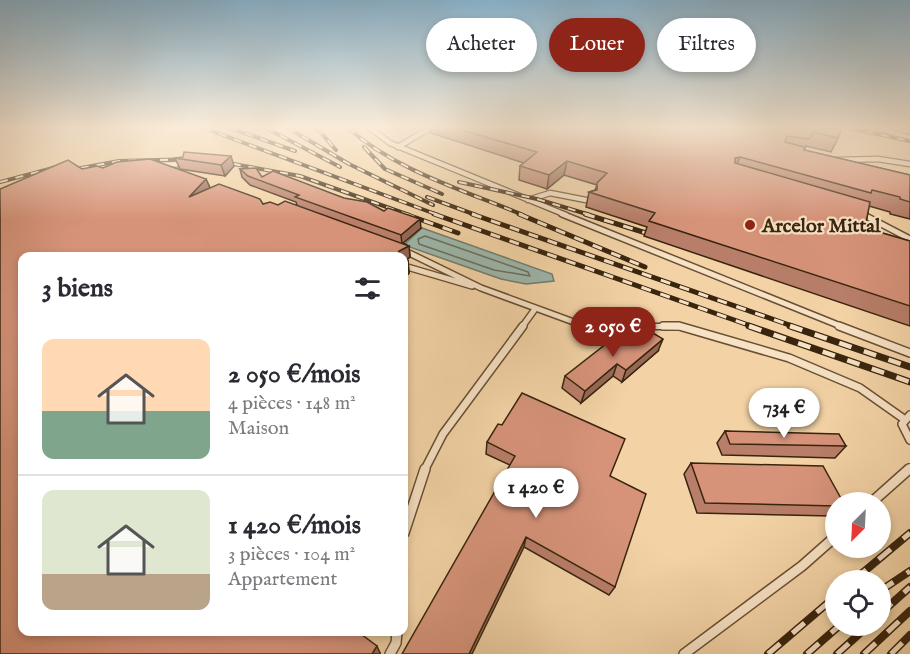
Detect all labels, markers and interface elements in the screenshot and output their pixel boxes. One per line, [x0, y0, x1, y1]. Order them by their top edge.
chip: Acheter [426, 18, 537, 72]
chip: Louer [549, 18, 645, 72]
chip: Filtres [657, 18, 756, 72]
place label: Arcelor Mittal [761, 214, 881, 239]
marker: Arcelor Mittal [743, 218, 757, 232]
text: 3 biens [42, 272, 113, 305]
icon: filters [351, 272, 384, 305]
pin: 2 050 € [558, 307, 668, 358]
text: 2 050 € [585, 314, 641, 339]
text: 2 050 €/mois [228, 358, 361, 391]
icon: home [90, 363, 162, 435]
pin: 734 € [742, 388, 826, 439]
text: 4 pièces · 148 m² [228, 391, 356, 416]
text: 734 € [763, 395, 805, 420]
text: Maison [228, 416, 289, 441]
pin: 1 420 € [481, 468, 591, 519]
text: 1 420 € [508, 475, 564, 500]
north arrow [825, 492, 891, 558]
map controls [825, 492, 891, 636]
text: 1 420 €/mois [228, 509, 361, 542]
icon: home [90, 514, 162, 586]
text: 3 pièces · 104 m² [228, 542, 355, 567]
text: Appartement [228, 567, 337, 592]
button: locate [825, 570, 891, 636]

